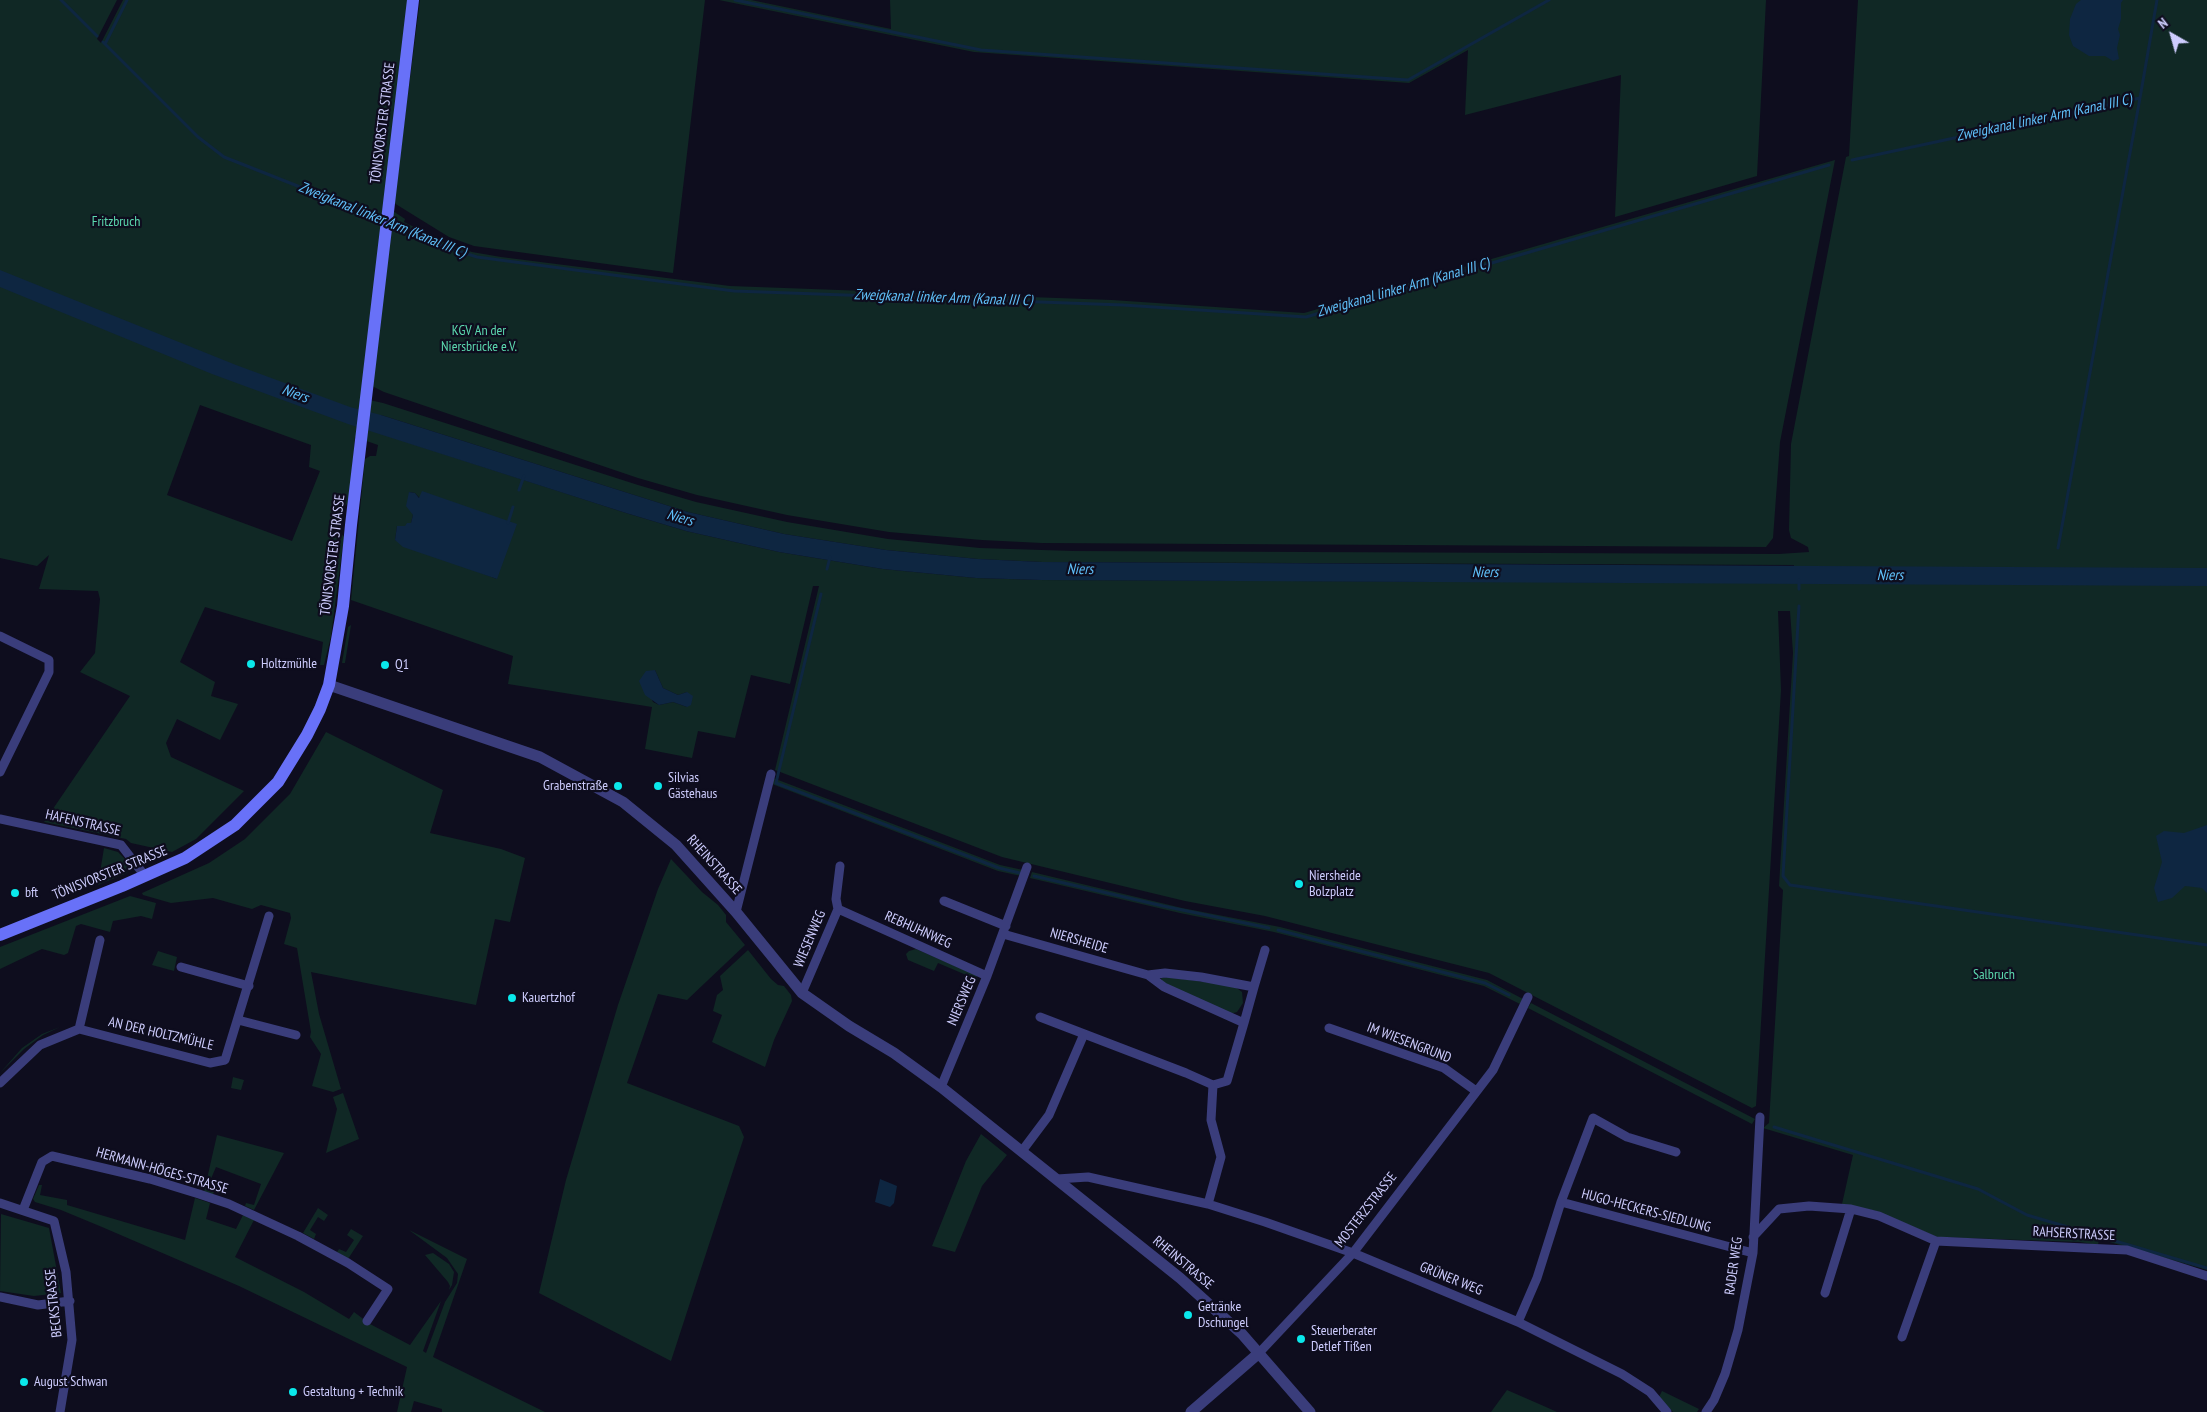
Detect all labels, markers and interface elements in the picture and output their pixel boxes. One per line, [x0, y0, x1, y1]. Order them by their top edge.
north arrow [2147, 10, 2197, 60]
text: N [2154, 14, 2171, 33]
street label: TÖNISVORSTER STRASSE [367, 61, 399, 185]
water label: Zweigkanal linker Arm (Kanal III C) [1955, 91, 2133, 145]
water label: Zweigkanal linker Arm (Kanal III C) [296, 178, 468, 262]
park label: Fritzbruch [92, 214, 140, 230]
water label: Zweigkanal linker Arm (Kanal III C) [1315, 255, 1491, 321]
water label: Zweigkanal linker Arm (Kanal III C) [853, 286, 1033, 310]
park label: KGV An der Niersbrücke e.V. [441, 323, 517, 356]
water label: Niers [279, 381, 311, 407]
street label: TÖNISVORSTER STRASSE [317, 493, 349, 617]
water label: Niers [665, 506, 695, 530]
water label: Niers [1067, 561, 1093, 579]
water label: Niers [1472, 564, 1498, 582]
water label: Niers [1877, 567, 1903, 585]
place label: Holtzmühle [261, 656, 317, 672]
place label: Q1 [395, 657, 409, 673]
marker: Holtzmühle [245, 658, 257, 670]
marker: Q1 [379, 659, 391, 671]
place label: Silvias Gästehaus [668, 770, 717, 802]
place label: Grabenstraße [543, 778, 608, 794]
marker: Grabenstraße [612, 780, 624, 792]
marker: Silvias Gästehaus [652, 780, 664, 792]
street label: HAFENSTRASSE [44, 806, 122, 840]
street label: RHEINSTRASSE [683, 832, 745, 898]
street label: TÖNISVORSTER STRASSE [50, 842, 170, 904]
place label: Niersheide Bolzplatz [1309, 868, 1361, 900]
marker: Niersheide Bolzplatz [1293, 878, 1305, 890]
place label: bft [25, 885, 38, 901]
marker: bft [9, 887, 21, 899]
street label: WIESENWEG [790, 908, 830, 970]
street label: REBHUHNWEG [882, 908, 954, 952]
street label: NIERSHEIDE [1048, 925, 1110, 957]
park label: Salbruch [1973, 967, 2015, 983]
street label: NIERSWEG [944, 974, 980, 1028]
place label: Kauertzhof [522, 990, 575, 1006]
marker: Kauertzhof [506, 992, 518, 1004]
street label: AN DER HOLTZMÜHLE [107, 1014, 215, 1054]
street label: IM WIESENGRUND [1364, 1019, 1454, 1067]
street label: HERMANN-HÖGES-STRASSE [94, 1144, 230, 1198]
street label: MOSTERZSTRASSE [1331, 1169, 1401, 1251]
street label: HUGO-HECKERS-SIEDLUNG [1579, 1186, 1713, 1236]
street label: RAHSERSTRASSE [2032, 1223, 2116, 1245]
street label: RHEINSTRASSE [1149, 1233, 1217, 1293]
street label: RADER WEG [1722, 1236, 1746, 1296]
street label: GRÜNER WEG [1417, 1259, 1485, 1299]
street label: BECKSTRASSE [42, 1268, 66, 1338]
place label: Getränke Dschungel [1198, 1299, 1249, 1331]
marker: Getränke Dschungel [1182, 1309, 1194, 1321]
place label: Steuerberater Detlef Tißen [1311, 1323, 1377, 1355]
marker: Steuerberater Detlef Tißen [1295, 1333, 1307, 1345]
place label: August Schwan [34, 1374, 108, 1390]
marker: August Schwan [18, 1376, 30, 1388]
place label: Gestaltung + Technik [303, 1384, 403, 1400]
marker: Gestaltung + Technik [287, 1386, 299, 1398]

